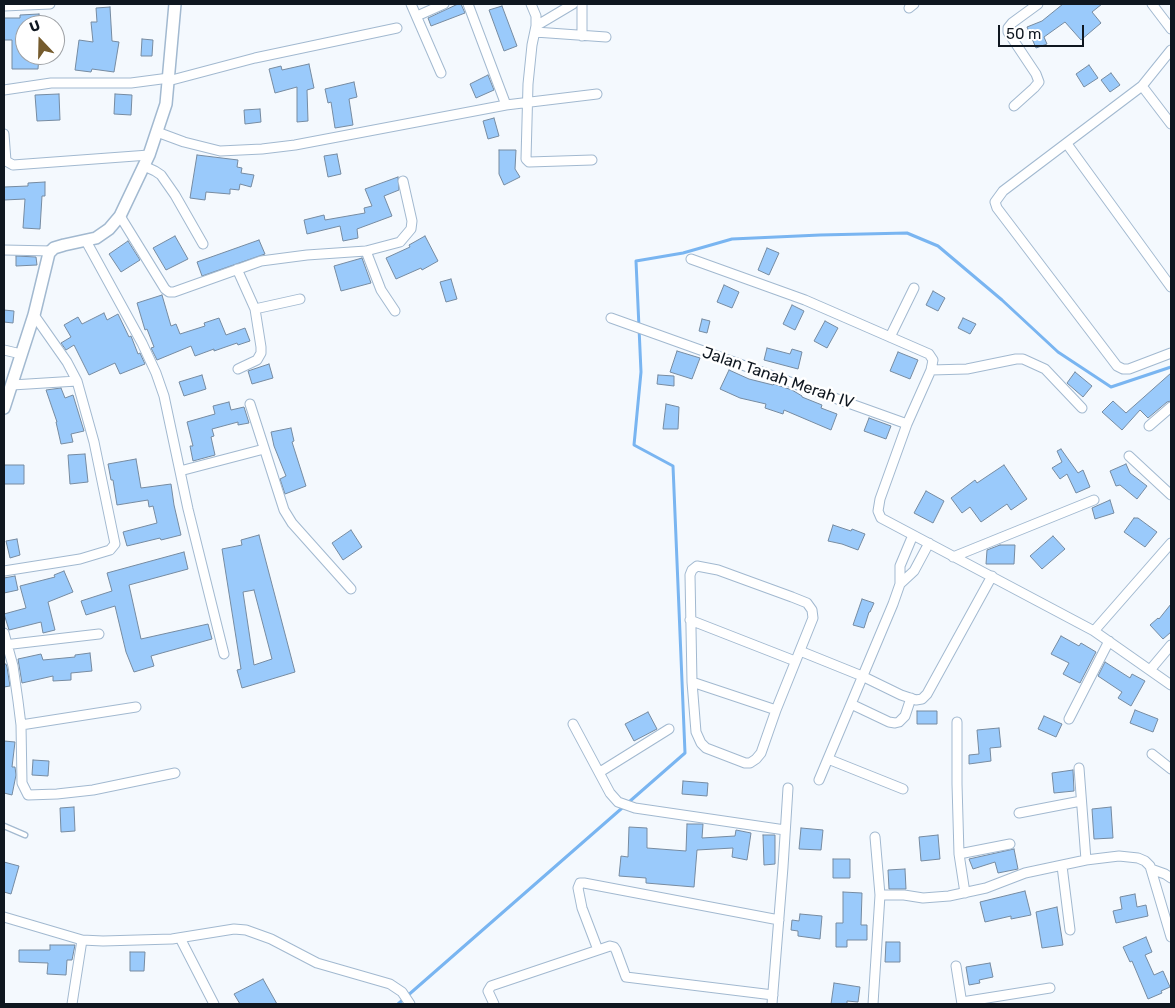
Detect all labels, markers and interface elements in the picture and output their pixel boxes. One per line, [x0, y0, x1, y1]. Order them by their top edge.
north arrow [15, 15, 65, 65]
scale bar [1000, 15, 1086, 47]
text: U [27, 17, 43, 36]
text: 50 m [1006, 25, 1041, 43]
street label: Jalan Tanah Merah IV [700, 343, 856, 413]

